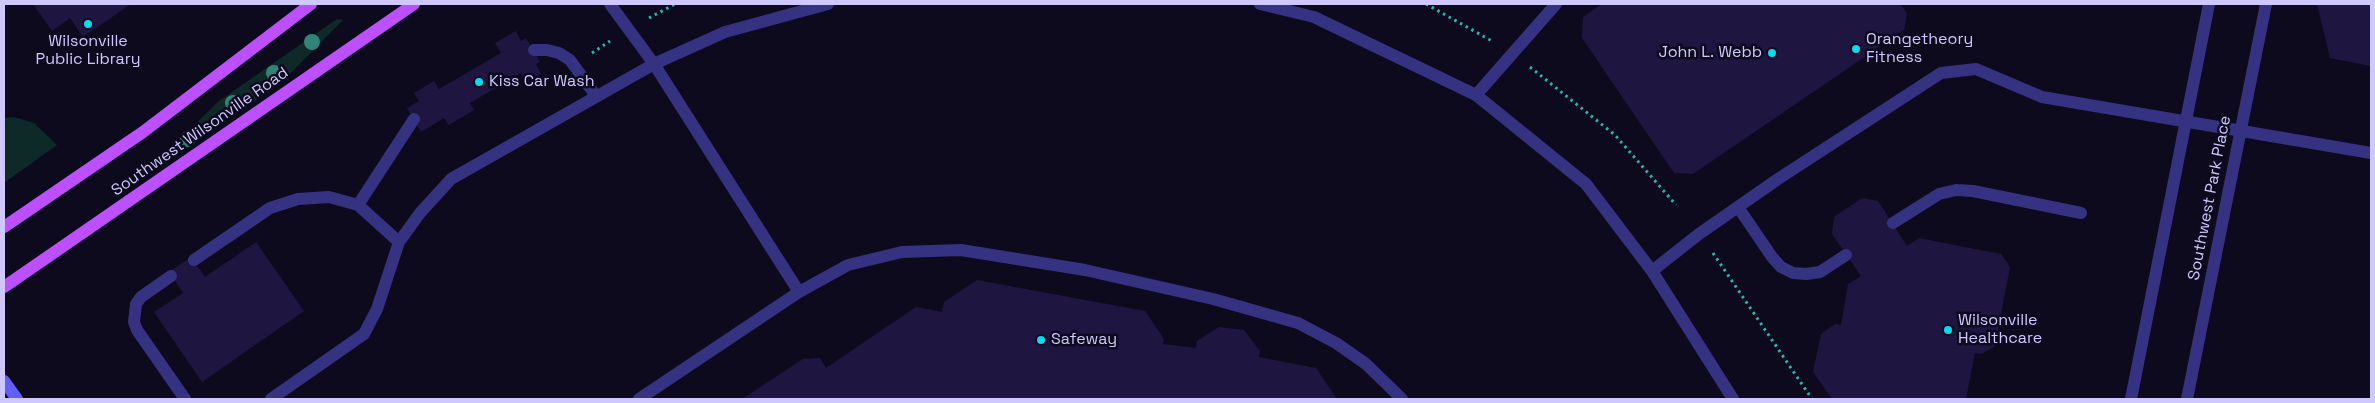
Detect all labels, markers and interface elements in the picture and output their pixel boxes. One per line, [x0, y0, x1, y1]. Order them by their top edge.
marker: Wilsonville Public Library [82, 18, 94, 30]
place label: Orangetheory Fitness [1866, 30, 1973, 68]
place label: Wilsonville Public Library [36, 32, 140, 70]
place label: John L. Webb [1659, 43, 1762, 63]
marker: Orangetheory Fitness [1850, 43, 1862, 55]
marker: John L. Webb [1766, 47, 1778, 59]
street label: Southwest Wilsonville Road [108, 64, 292, 200]
place label: Kiss Car Wash [489, 72, 594, 92]
marker: Kiss Car Wash [473, 76, 485, 88]
street label: Southwest Park Place [2185, 114, 2235, 282]
place label: Wilsonville Healthcare [1958, 311, 2042, 349]
marker: Wilsonville Healthcare [1942, 324, 1954, 336]
place label: Safeway [1051, 330, 1117, 350]
marker: Safeway [1035, 334, 1047, 346]

